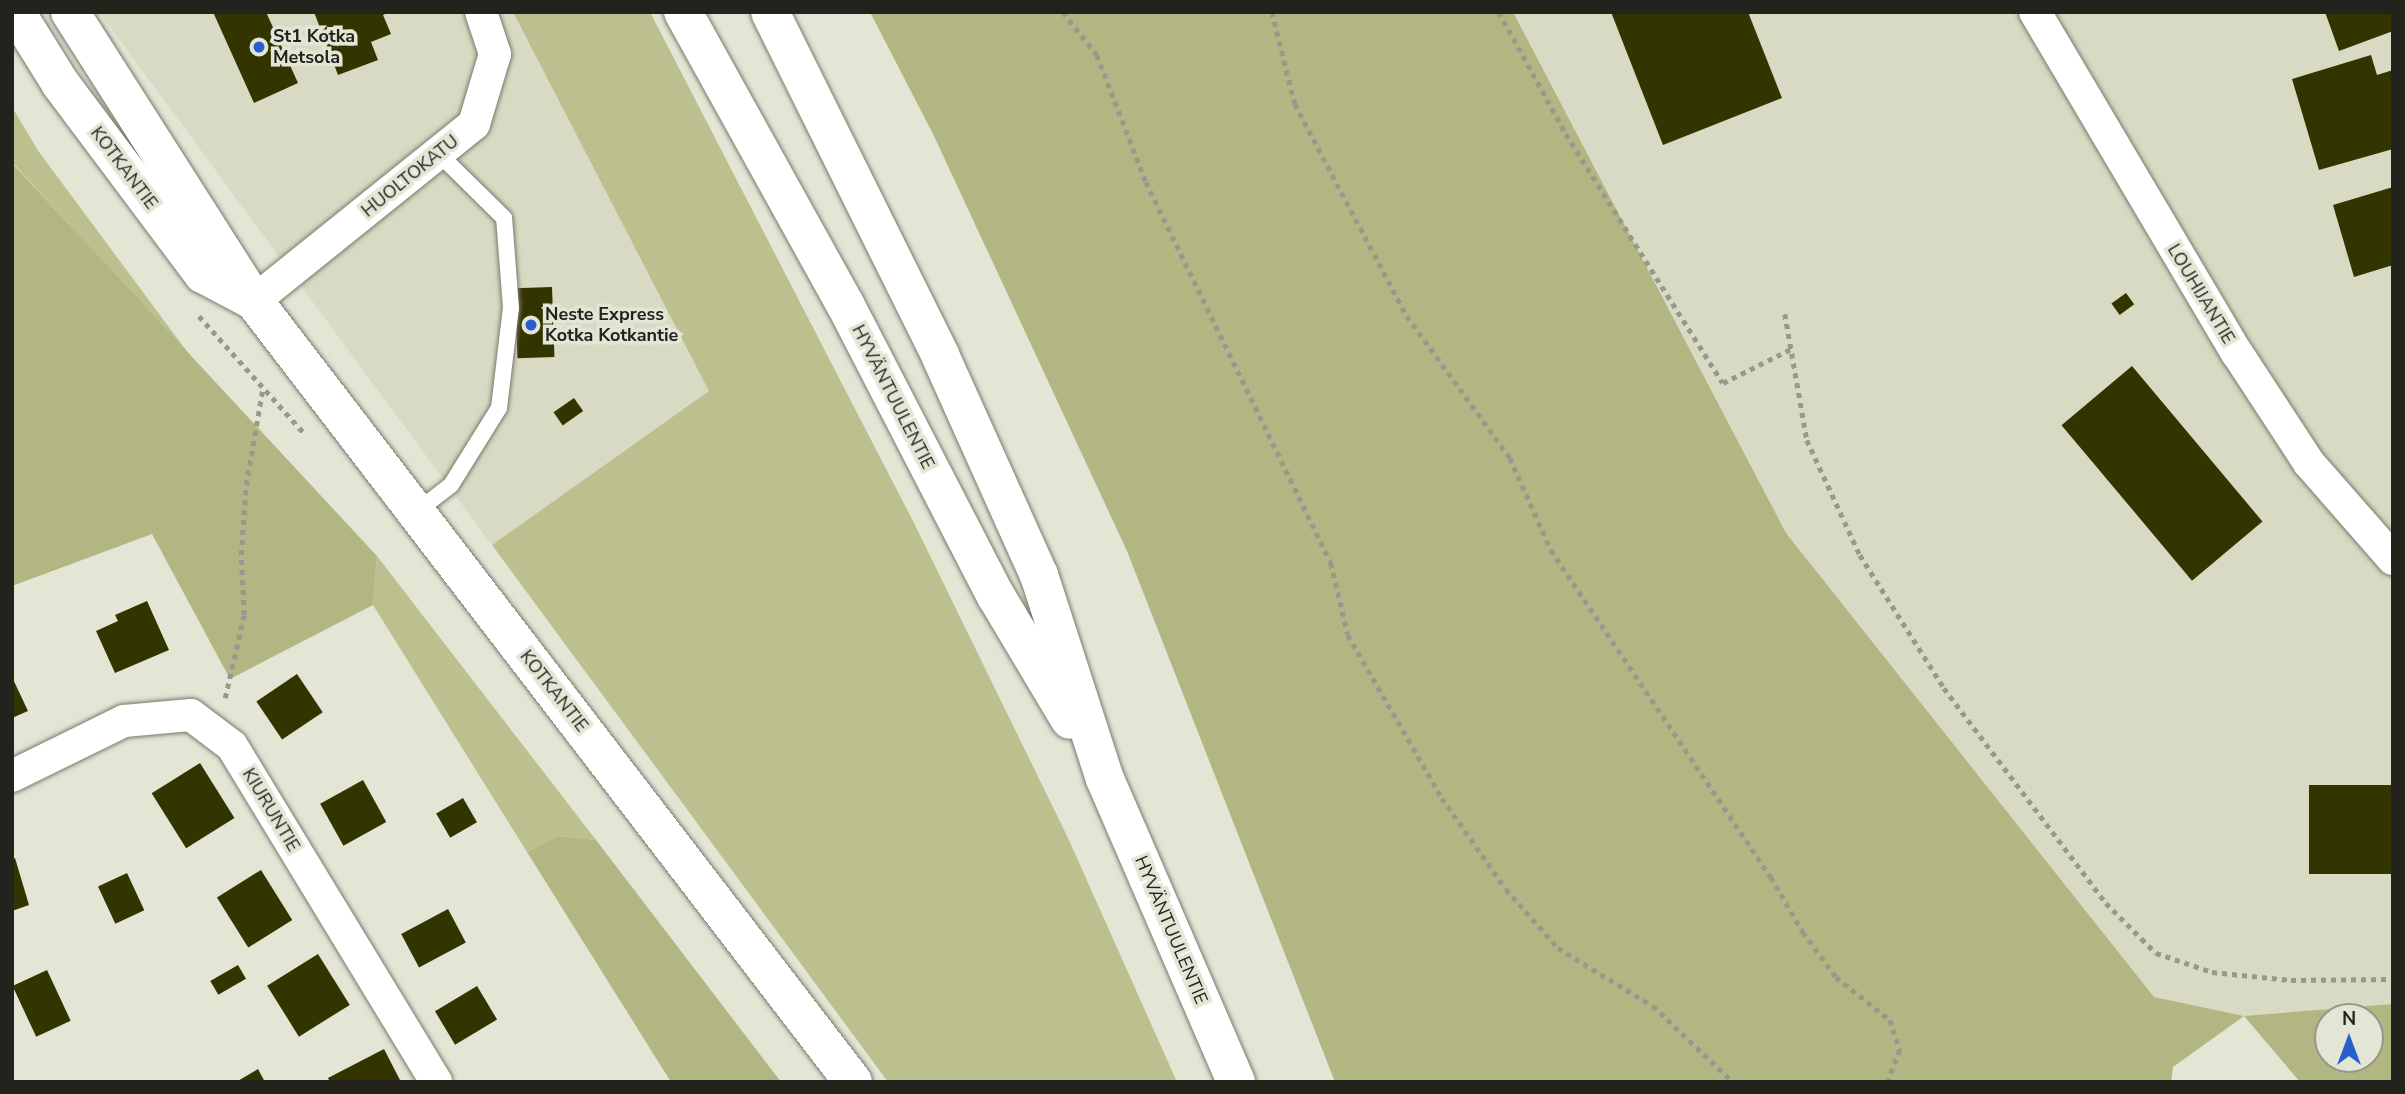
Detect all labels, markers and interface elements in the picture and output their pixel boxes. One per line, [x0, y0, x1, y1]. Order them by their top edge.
place label: St1 Kotka Metsola [273, 26, 355, 68]
marker: St1 Kotka Metsola [251, 39, 267, 55]
street label: KOTKANTIE [86, 122, 162, 214]
street label: HUOLTOKATU [357, 130, 463, 222]
street label: LOUHIJANTIE [2163, 240, 2239, 348]
place label: Neste Express Kotka Kotkantie [545, 304, 678, 346]
marker: Neste Express Kotka Kotkantie [523, 317, 539, 333]
street label: HYVÄNTUULENTIE [847, 321, 939, 473]
street label: KOTKANTIE [515, 646, 593, 736]
street label: KIURUNTIE [238, 764, 304, 856]
street label: HYVÄNTUULENTIE [1130, 853, 1212, 1007]
north arrow [2314, 1003, 2384, 1073]
text: N [2342, 1006, 2356, 1032]

